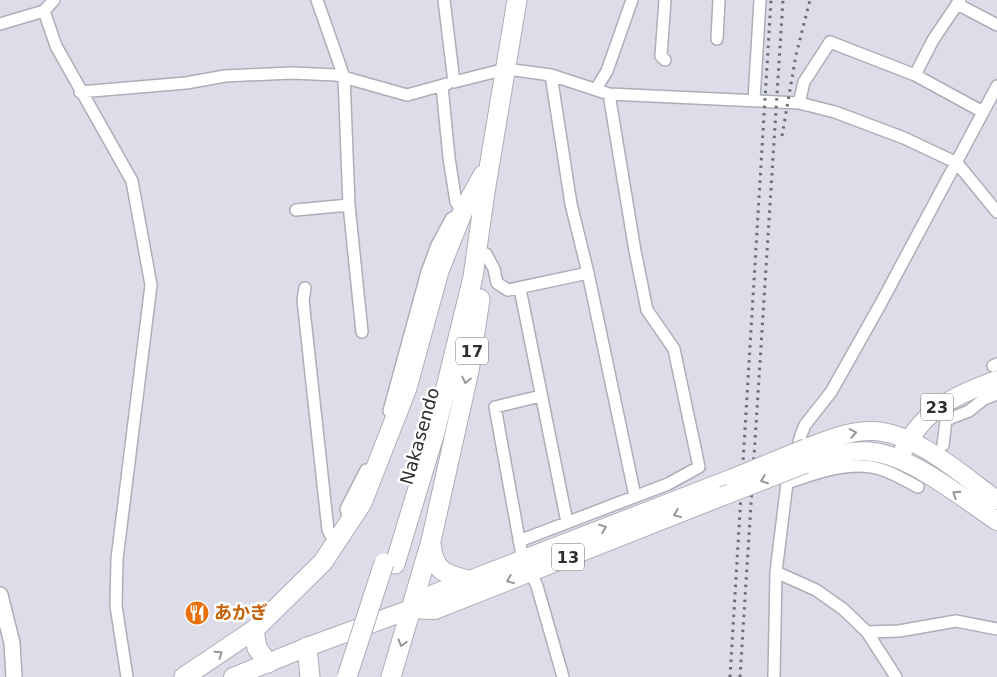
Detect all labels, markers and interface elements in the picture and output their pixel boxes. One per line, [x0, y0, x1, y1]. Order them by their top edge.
road number: 17 [456, 338, 488, 364]
one-way arrow [462, 376, 472, 385]
street label: Nakasendo [396, 385, 443, 487]
road number: 23 [921, 394, 953, 421]
one-way arrow [848, 429, 857, 439]
one-way arrow [760, 474, 769, 484]
one-way arrow [953, 491, 962, 500]
one-way arrow [673, 508, 682, 518]
one-way arrow [598, 523, 607, 534]
road number: 13 [552, 544, 584, 570]
one-way arrow [506, 574, 515, 585]
restaurant icon: あかぎ [184, 600, 210, 626]
place label: あかぎ [214, 602, 268, 623]
one-way arrow [397, 639, 407, 647]
one-way arrow [213, 651, 223, 660]

